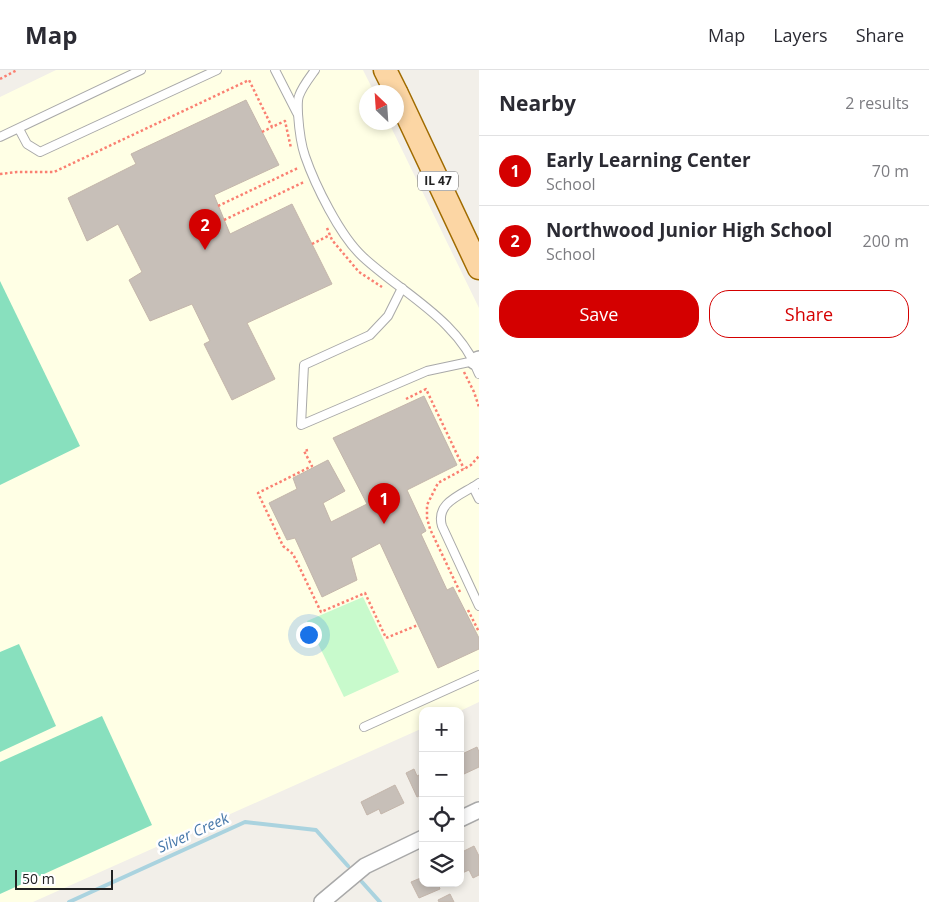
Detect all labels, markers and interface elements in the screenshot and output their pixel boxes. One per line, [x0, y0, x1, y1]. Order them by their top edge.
text: Map [25, 18, 77, 51]
text: Map [708, 23, 745, 47]
text: Layers [773, 23, 828, 47]
text: Share [856, 23, 904, 47]
north arrow [359, 85, 404, 130]
text: Nearby [499, 89, 576, 117]
text: 2 results [845, 92, 909, 114]
text: Early Learning Center [546, 147, 751, 173]
text: 1 [510, 160, 520, 182]
text: 70 m [872, 160, 909, 182]
road number: IL 47 [418, 172, 458, 190]
text: School [546, 173, 596, 195]
pin: 2 [189, 209, 221, 250]
text: Northwood Junior High School [546, 217, 832, 243]
text: 2 [510, 230, 520, 252]
text: 200 m [863, 230, 909, 252]
text: School [546, 243, 596, 265]
button: Save [499, 290, 699, 338]
button: Share [709, 290, 909, 338]
pin: 1 [368, 483, 400, 524]
your location [296, 622, 322, 648]
map controls [419, 707, 464, 887]
button: + [419, 707, 464, 752]
button: − [419, 752, 464, 797]
button: locate [419, 797, 464, 842]
water label: Silver Creek [154, 807, 232, 857]
button: layers [419, 842, 464, 887]
scale bar [15, 867, 112, 890]
text: 50 m [22, 869, 55, 888]

